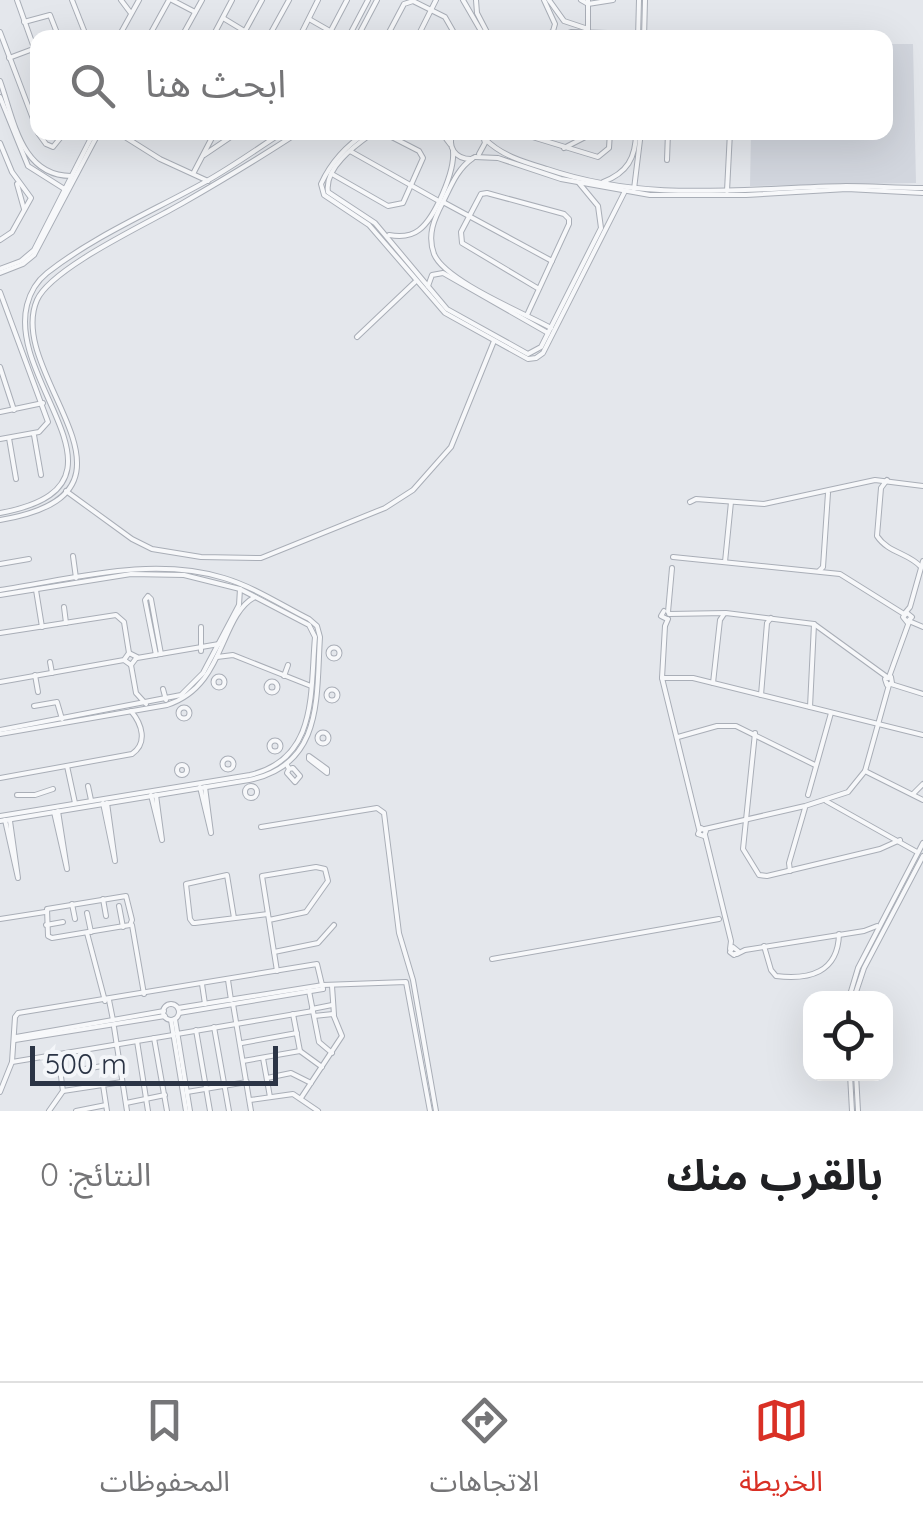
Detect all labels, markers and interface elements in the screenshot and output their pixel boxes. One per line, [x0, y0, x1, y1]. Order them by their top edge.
search box [30, 30, 893, 140]
icon: search [65, 58, 120, 113]
text: ابحث هنا [145, 59, 286, 107]
map controls [803, 991, 893, 1081]
button: locate [803, 991, 893, 1081]
scale bar [30, 1041, 278, 1086]
text: 500 m [45, 1046, 127, 1081]
text: بالقرب منك [666, 1148, 883, 1201]
text: النتائج: 0 [40, 1154, 151, 1194]
tab: المحفوظات [100, 1393, 230, 1512]
tab: الاتجاهات [430, 1393, 539, 1512]
tab: الخريطة [739, 1393, 823, 1512]

